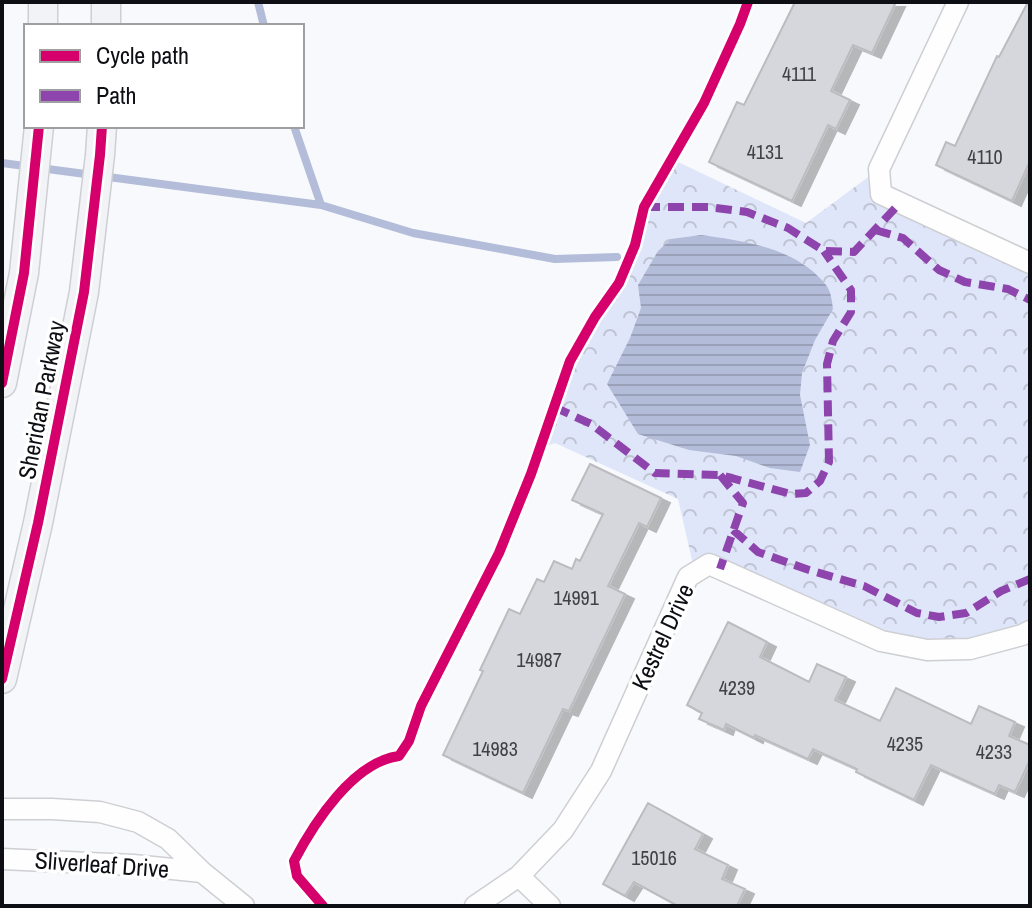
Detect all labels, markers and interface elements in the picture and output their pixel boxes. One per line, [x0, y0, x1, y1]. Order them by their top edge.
legend [24, 24, 304, 128]
text: Cycle path [96, 39, 189, 71]
house number: 4111 [782, 60, 816, 87]
text: Path [96, 79, 137, 111]
house number: 4131 [747, 138, 783, 165]
house number: 4110 [967, 143, 1003, 170]
street label: Sheridan Parkway [10, 318, 72, 482]
street label: Kestrel Drive [624, 578, 701, 695]
house number: 14991 [553, 584, 599, 611]
house number: 14987 [516, 646, 562, 673]
house number: 4239 [719, 674, 755, 701]
house number: 4235 [887, 730, 923, 757]
house number: 14983 [472, 735, 518, 762]
house number: 4233 [976, 738, 1012, 765]
street label: Sliverleaf Drive [34, 843, 170, 885]
house number: 15016 [631, 844, 677, 871]

